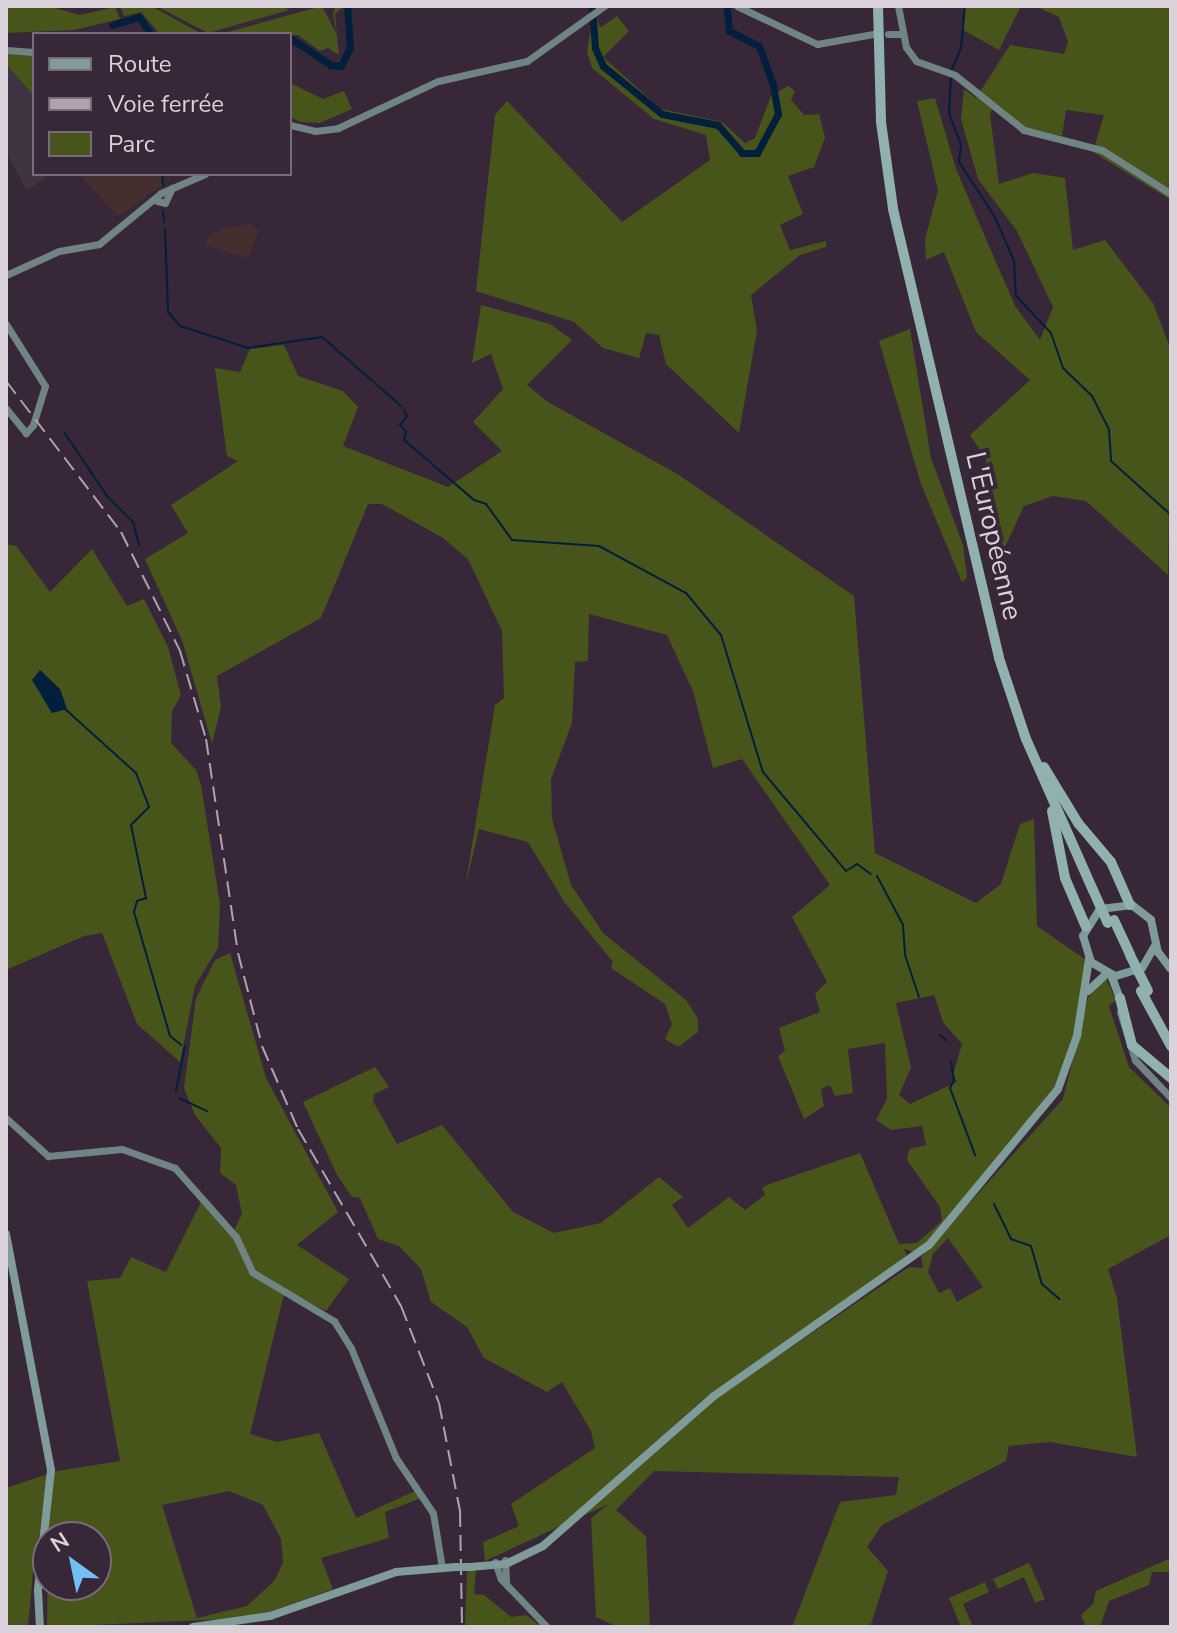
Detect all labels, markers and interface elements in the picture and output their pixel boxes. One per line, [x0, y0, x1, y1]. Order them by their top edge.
legend [32, 32, 292, 176]
text: Route [108, 48, 172, 80]
text: Voie ferrée [108, 88, 224, 120]
text: Parc [108, 128, 155, 160]
street label: L'Européenne [958, 449, 1030, 623]
north arrow [32, 1521, 112, 1601]
text: N [45, 1525, 75, 1560]

